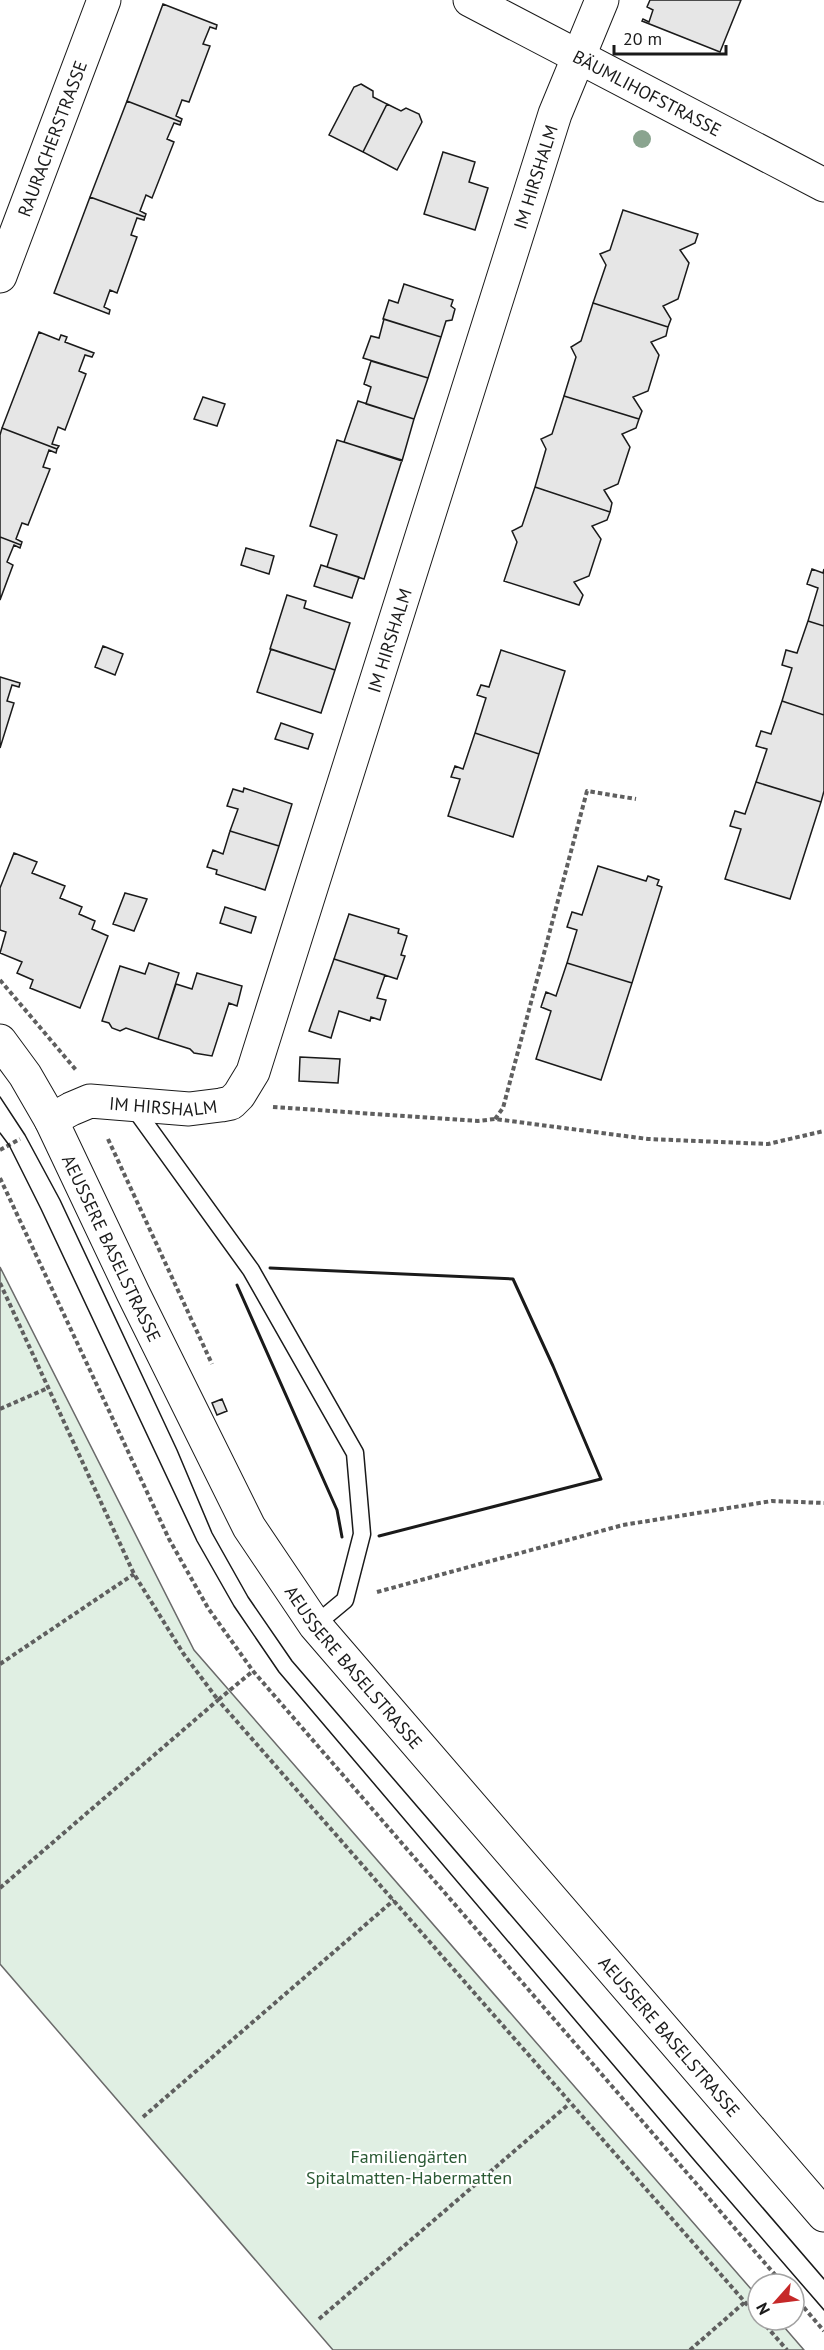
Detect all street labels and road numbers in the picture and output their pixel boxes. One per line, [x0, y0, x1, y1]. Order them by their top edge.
street label: BÄUMLIHOFSTRASSE [569, 44, 725, 141]
street label: RAURACHERSTRASSE [12, 57, 92, 220]
street label: IM HIRSHALM [508, 122, 562, 232]
street label: IM HIRSHALM [362, 585, 416, 695]
street label: IM HIRSHALM [108, 1091, 219, 1121]
street label: AEUSSERE BASELSTRASSE [58, 1151, 167, 1345]
street label: AEUSSERE BASELSTRASSE [280, 1581, 428, 1753]
street label: AEUSSERE BASELSTRASSE [594, 1951, 745, 2121]

